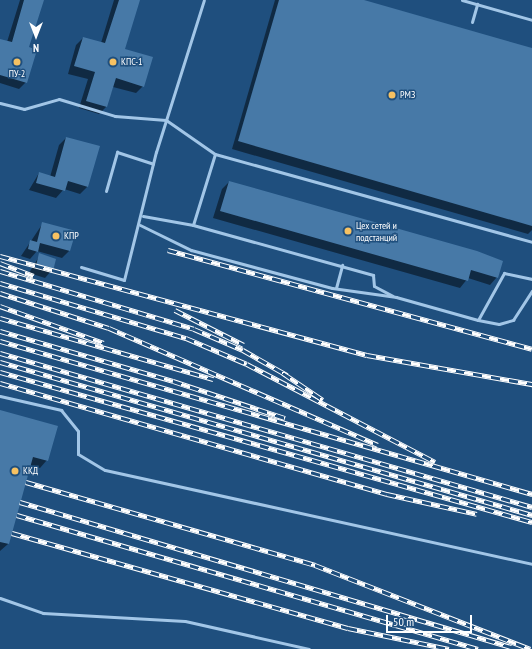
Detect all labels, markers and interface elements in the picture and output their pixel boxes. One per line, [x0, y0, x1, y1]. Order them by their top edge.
north arrow [16, 16, 56, 56]
text: N [33, 41, 39, 55]
place label: КПС-1 [121, 56, 143, 68]
marker: ПУ-2 [12, 57, 22, 67]
marker: КПС-1 [108, 57, 118, 67]
place label: ПУ-2 [9, 68, 25, 80]
place label: РМЗ [400, 89, 415, 101]
marker: РМЗ [387, 90, 397, 100]
place label: Цех сетей и подстанций [356, 219, 397, 242]
marker: Цех сетей и подстанций [343, 226, 353, 236]
place label: КПР [64, 230, 79, 242]
marker: КПР [51, 231, 61, 241]
place label: ККД [23, 465, 38, 477]
marker: ККД [10, 466, 20, 476]
scale bar [388, 607, 474, 633]
text: 50 m [393, 614, 414, 629]

